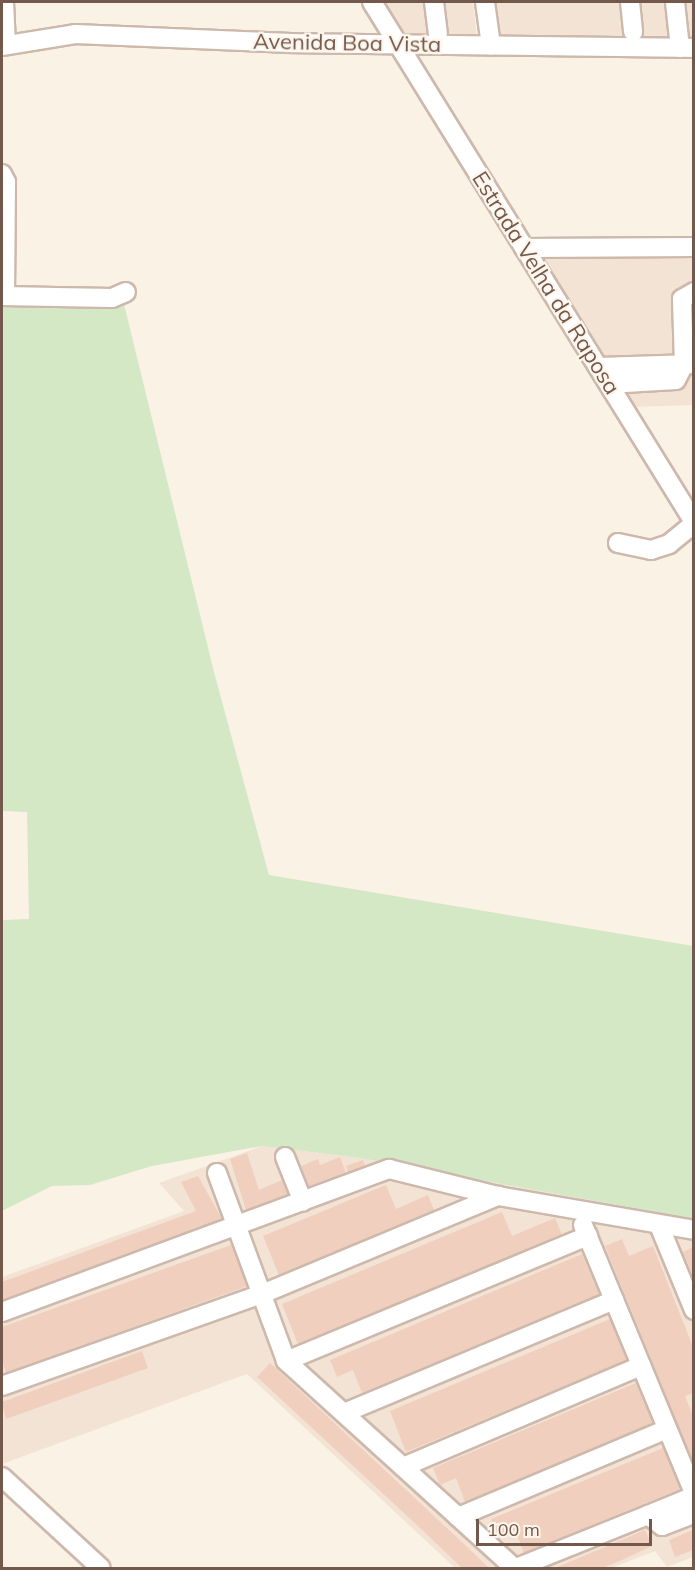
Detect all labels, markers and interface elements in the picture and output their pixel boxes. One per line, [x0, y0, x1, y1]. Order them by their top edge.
street label: Avenida Boa Vista [253, 28, 441, 58]
street label: Estrada Velha da Raposa [466, 167, 626, 399]
scale bar [479, 1507, 654, 1545]
text: 100 m [487, 1518, 540, 1541]

